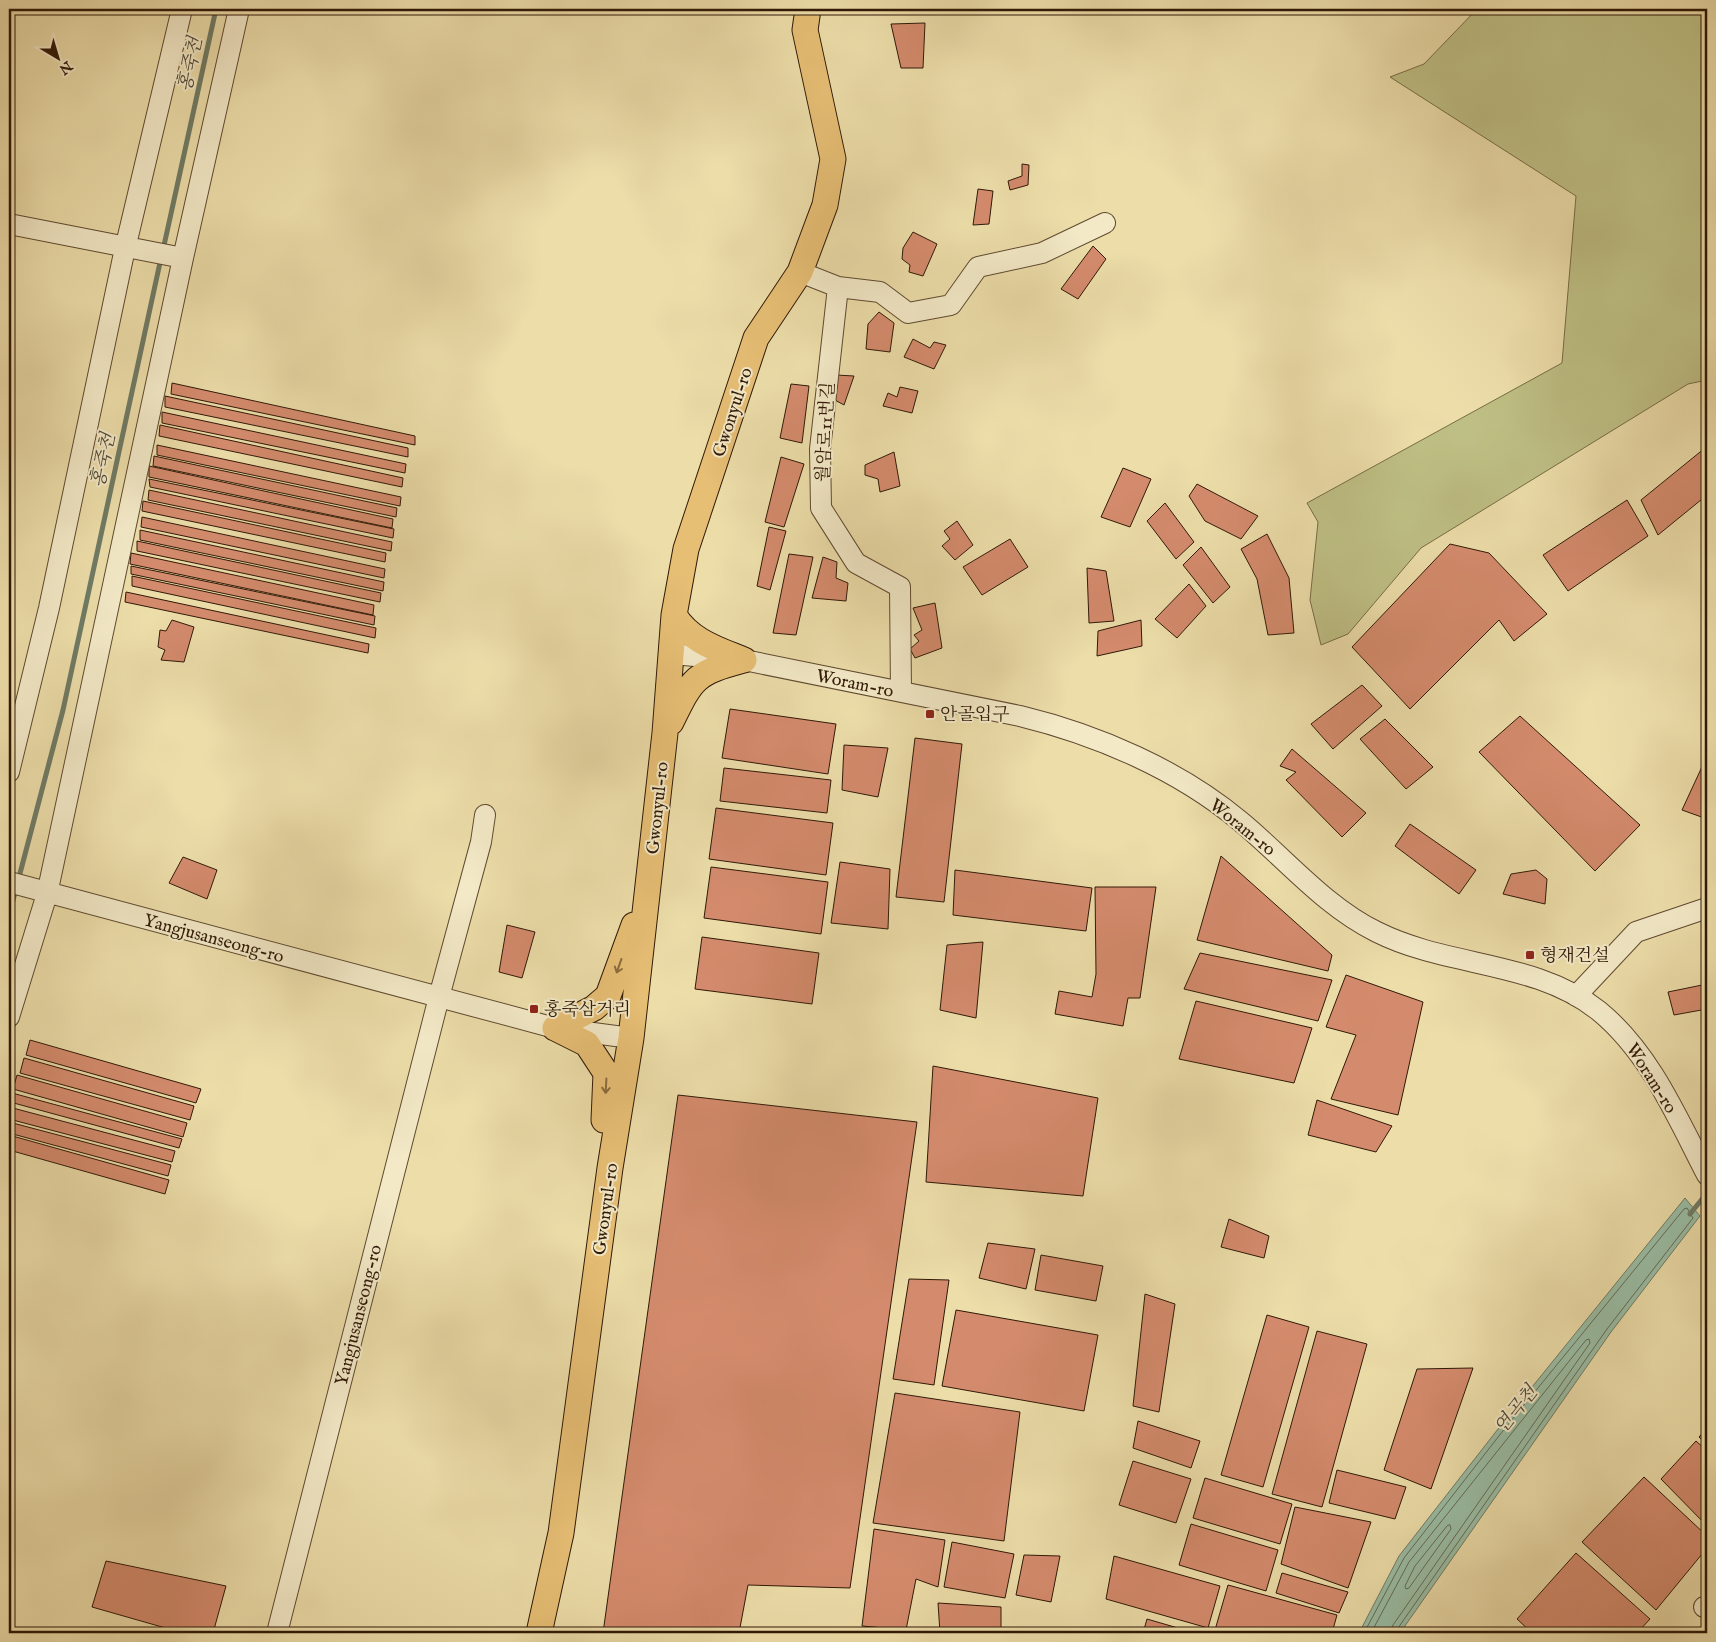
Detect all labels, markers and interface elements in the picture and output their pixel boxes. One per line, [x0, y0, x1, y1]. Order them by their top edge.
north arrow [32, 32, 82, 82]
water label: 홍죽천 [173, 33, 209, 94]
text: N [55, 56, 76, 78]
street label: Gwonyul-ro [708, 364, 759, 460]
street label: 월암로11번길 [812, 381, 841, 483]
water label: 홍죽천 [86, 429, 122, 490]
street label: Woram-ro [814, 665, 896, 704]
place label: 안골입구 [940, 704, 1010, 727]
marker: 안골입구 [924, 708, 936, 720]
street label: Gwonyul-ro [642, 760, 675, 856]
street label: Woram-ro [1204, 794, 1280, 862]
street label: Yangjusanseong-ro [141, 910, 287, 969]
place label: 형재건설 [1540, 945, 1610, 968]
marker: 형재건설 [1524, 949, 1536, 961]
one-way arrow [614, 958, 624, 974]
place label: 홍죽삼거리 [544, 999, 631, 1022]
marker: 홍죽삼거리 [528, 1003, 540, 1015]
street label: Woram-ro [1620, 1039, 1682, 1119]
one-way arrow [601, 1078, 610, 1094]
street label: Gwonyul-ro [589, 1161, 624, 1257]
street label: Yangjusanseong-ro [331, 1242, 388, 1388]
water label: 연곡천 [1490, 1380, 1544, 1439]

